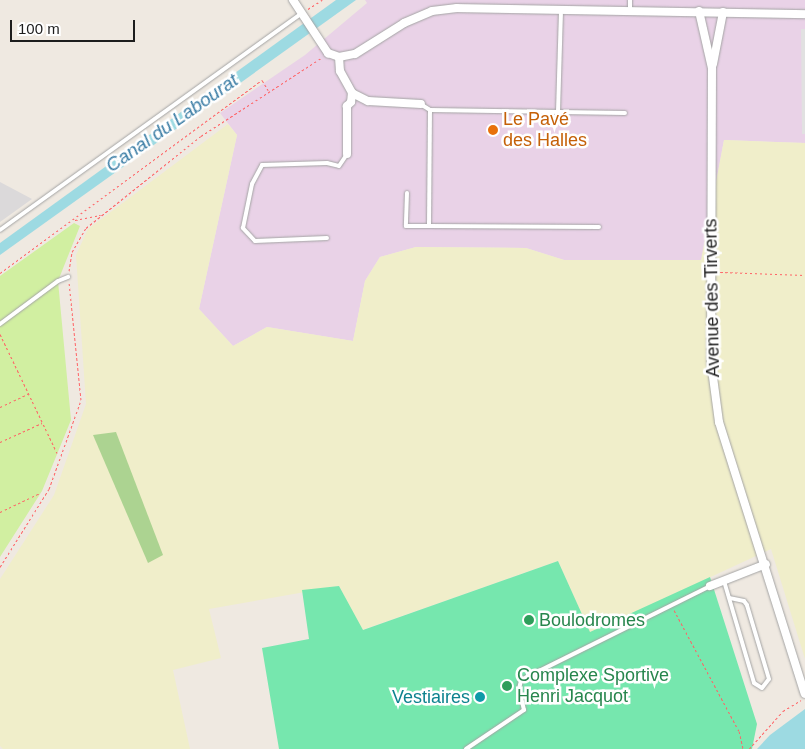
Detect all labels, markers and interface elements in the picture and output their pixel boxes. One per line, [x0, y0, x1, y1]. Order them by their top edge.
scale bar [12, 10, 138, 42]
text: 100 m [18, 20, 60, 37]
water label: Canal du Labourat [101, 69, 243, 177]
place label: Le Pavé des Halles [503, 109, 587, 152]
marker: Le Pavé des Halles [487, 124, 499, 136]
street label: Avenue des Tirverts [700, 218, 724, 378]
place label: Boulodromes [539, 609, 645, 631]
marker: Boulodromes [523, 614, 535, 626]
place label: Complexe Sportive Henri Jacquot [517, 665, 669, 708]
marker: Complexe Sportive Henri Jacquot [501, 680, 513, 692]
place label: Vestiaires [392, 686, 470, 708]
marker: Vestiaires [474, 691, 486, 703]

